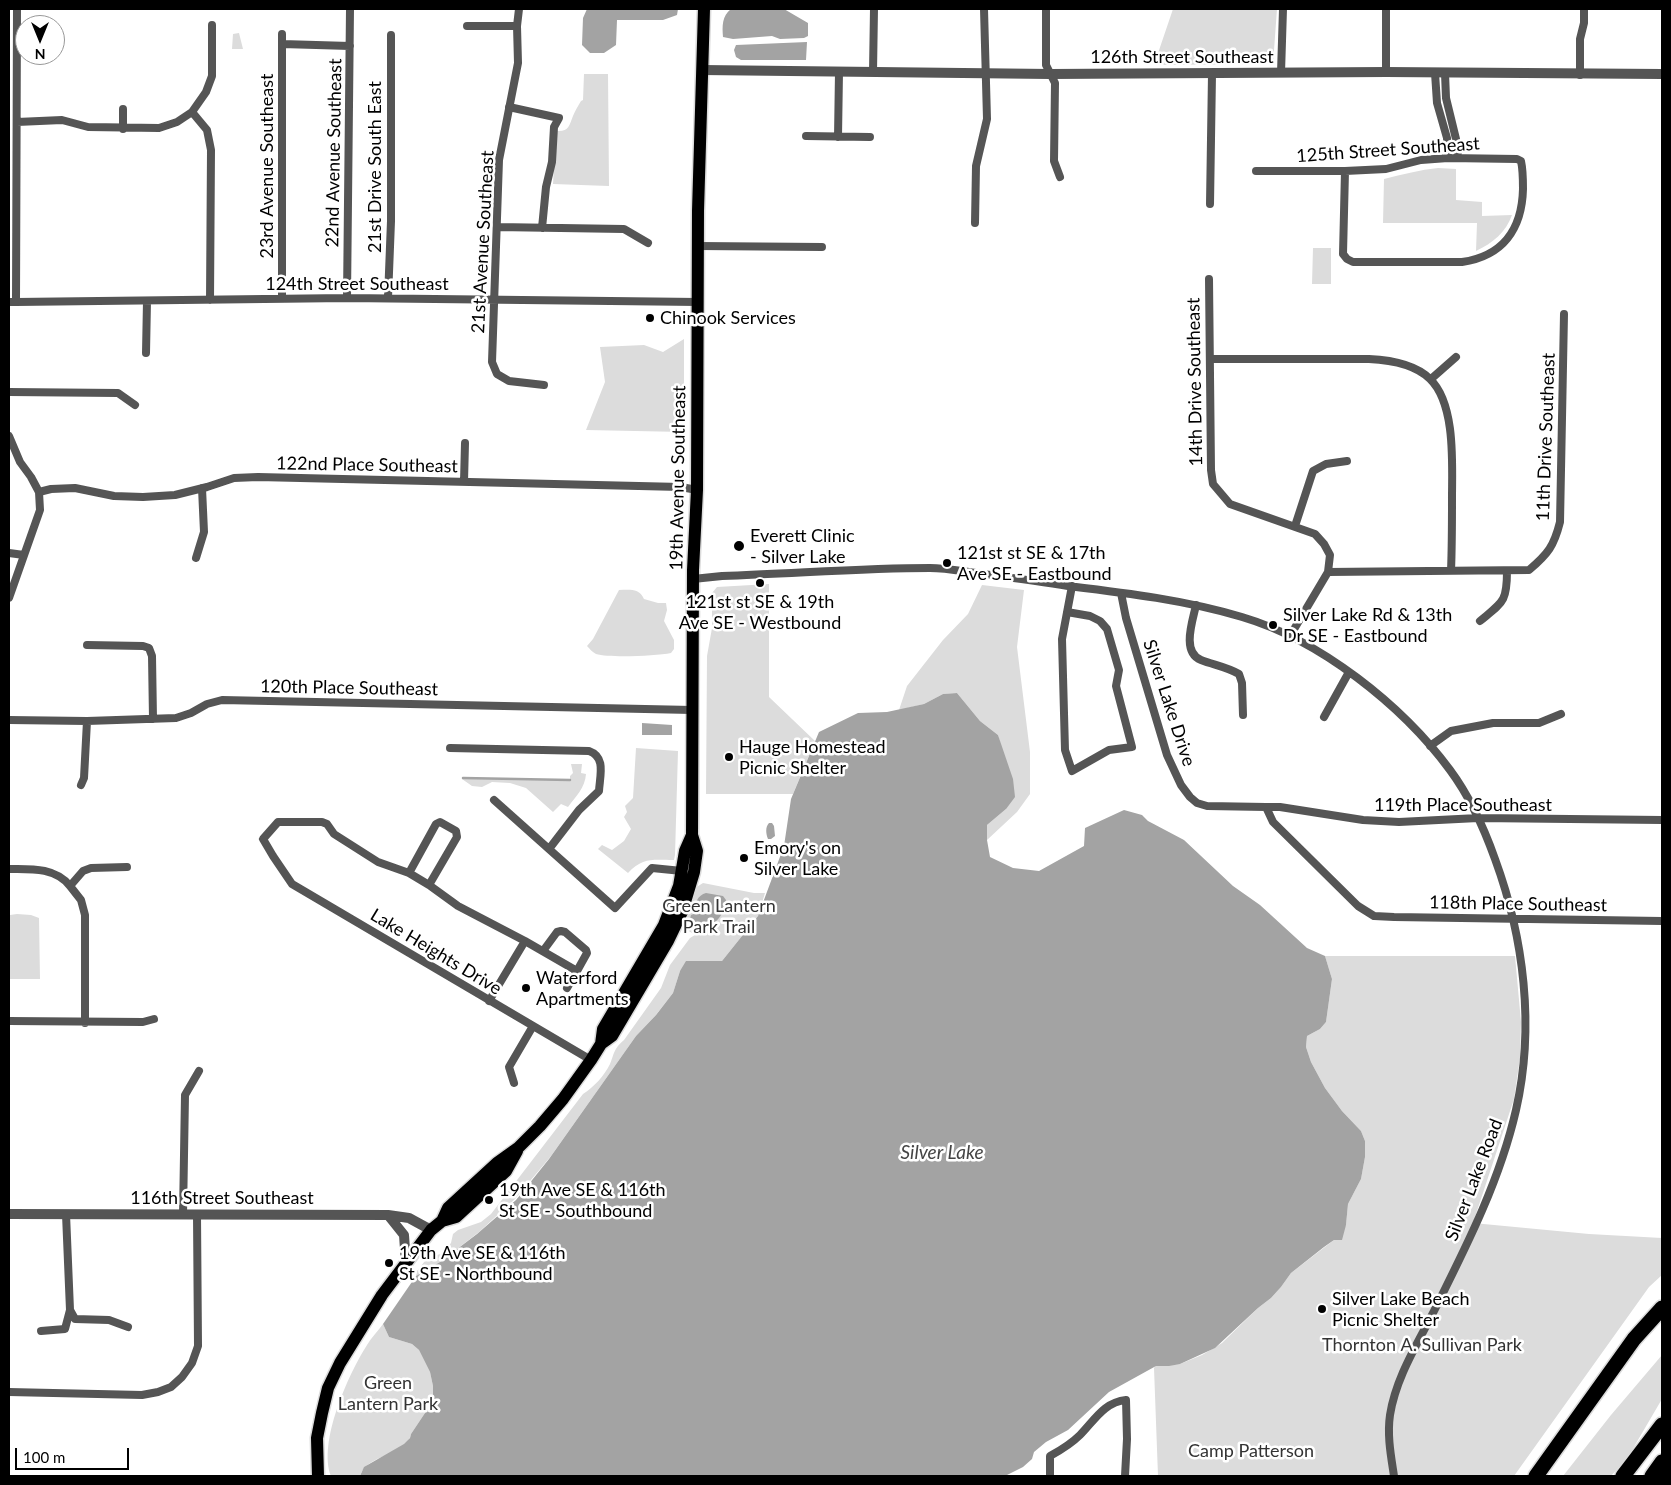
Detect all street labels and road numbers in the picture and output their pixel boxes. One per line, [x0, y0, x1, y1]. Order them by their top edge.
street label: 126th Street Southeast [1090, 46, 1274, 68]
street label: 22nd Avenue Southeast [322, 58, 346, 248]
street label: 23rd Avenue Southeast [256, 73, 278, 259]
street label: 21st Drive South East [364, 81, 386, 253]
street label: 125th Street Southeast [1296, 133, 1480, 167]
street label: 21st Avenue Southeast [467, 150, 499, 334]
street label: 124th Street Southeast [265, 273, 449, 295]
street label: 14th Drive Southeast [1183, 297, 1207, 467]
street label: 11th Drive Southeast [1532, 352, 1560, 522]
street label: 19th Avenue Southeast [666, 385, 690, 571]
street label: 122nd Place Southeast [276, 453, 458, 477]
street label: Silver Lake Drive [1138, 637, 1200, 769]
street label: 120th Place Southeast [260, 676, 438, 700]
street label: 119th Place Southeast [1374, 794, 1552, 816]
street label: 118th Place Southeast [1429, 892, 1607, 916]
street label: Lake Heights Drive [366, 904, 506, 1000]
street label: Silver Lake Road [1441, 1116, 1507, 1244]
street label: 116th Street Southeast [130, 1187, 314, 1209]

